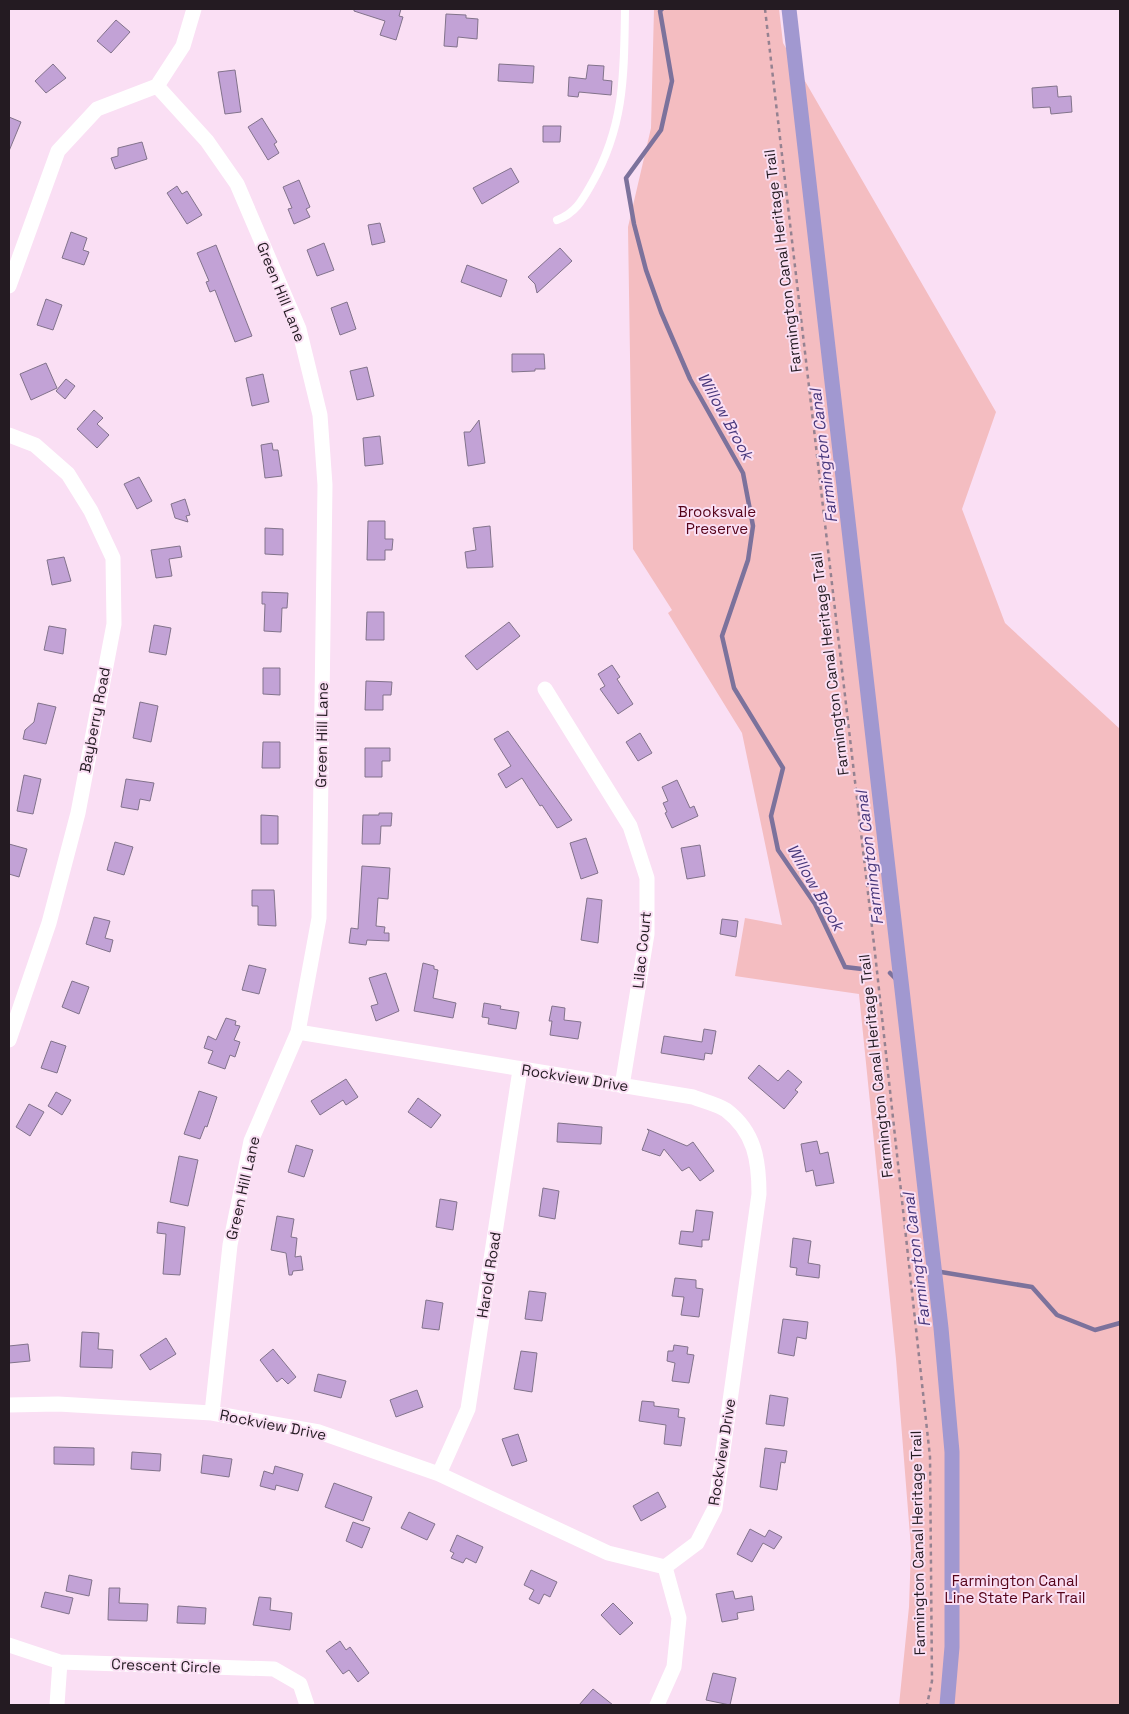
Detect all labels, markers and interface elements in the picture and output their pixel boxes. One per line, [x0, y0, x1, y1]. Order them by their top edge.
street label: Farmington Canal Heritage Trail [759, 148, 806, 374]
street label: Green Hill Lane [253, 239, 310, 344]
water label: Willow Brook [693, 369, 759, 466]
water label: Farmington Canal [805, 386, 842, 524]
park label: Brooksvale Preserve [678, 502, 756, 538]
street label: Farmington Canal Heritage Trail [806, 551, 853, 777]
street label: Bayberry Road [75, 665, 114, 774]
street label: Green Hill Lane [311, 682, 332, 788]
water label: Farmington Canal [851, 788, 888, 926]
water label: Willow Brook [782, 840, 850, 937]
street label: Lilac Court [628, 910, 655, 989]
street label: Farmington Canal Heritage Trail [854, 953, 897, 1179]
street label: Rockview Drive [520, 1060, 630, 1095]
street label: Green Hill Lane [221, 1134, 264, 1242]
water label: Farmington Canal [898, 1190, 935, 1328]
street label: Harold Road [472, 1230, 505, 1319]
street label: Rockview Drive [704, 1397, 739, 1507]
street label: Rockview Drive [218, 1405, 328, 1444]
street label: Farmington Canal Heritage Trail [906, 1431, 929, 1655]
park label: Farmington Canal Line State Park Trail [944, 1571, 1086, 1607]
street label: Crescent Circle [111, 1654, 221, 1677]

